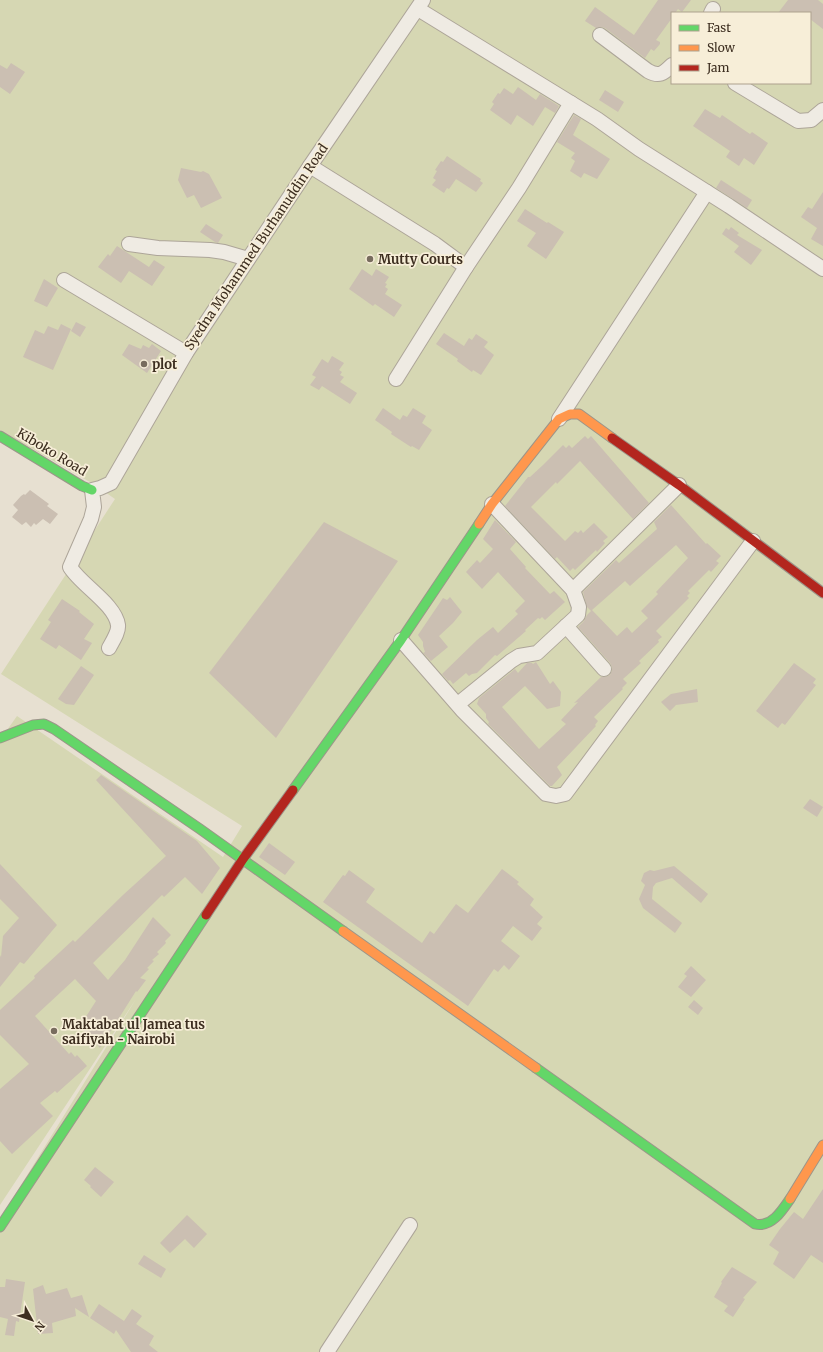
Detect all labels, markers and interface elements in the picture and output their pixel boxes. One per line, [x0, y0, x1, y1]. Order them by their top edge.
legend [671, 12, 811, 84]
text: Fast [707, 20, 731, 35]
text: Slow [707, 40, 736, 55]
text: Jam [706, 60, 730, 75]
street label: Syedna Mohammed Burhanuddin Road [180, 140, 332, 353]
place label: Mutty Courts [378, 251, 463, 268]
marker: Mutty Courts [365, 254, 375, 264]
place label: plot [152, 356, 178, 373]
marker: plot [139, 359, 149, 369]
street label: Kiboko Road [14, 424, 90, 480]
place label: Maktabat ul Jamea tus saifiyah - Nairobi [62, 1016, 205, 1048]
marker: Maktabat ul Jamea tus saifiyah - Nairobi [49, 1026, 59, 1036]
north arrow [12, 1300, 52, 1340]
text: N [31, 1319, 48, 1334]

